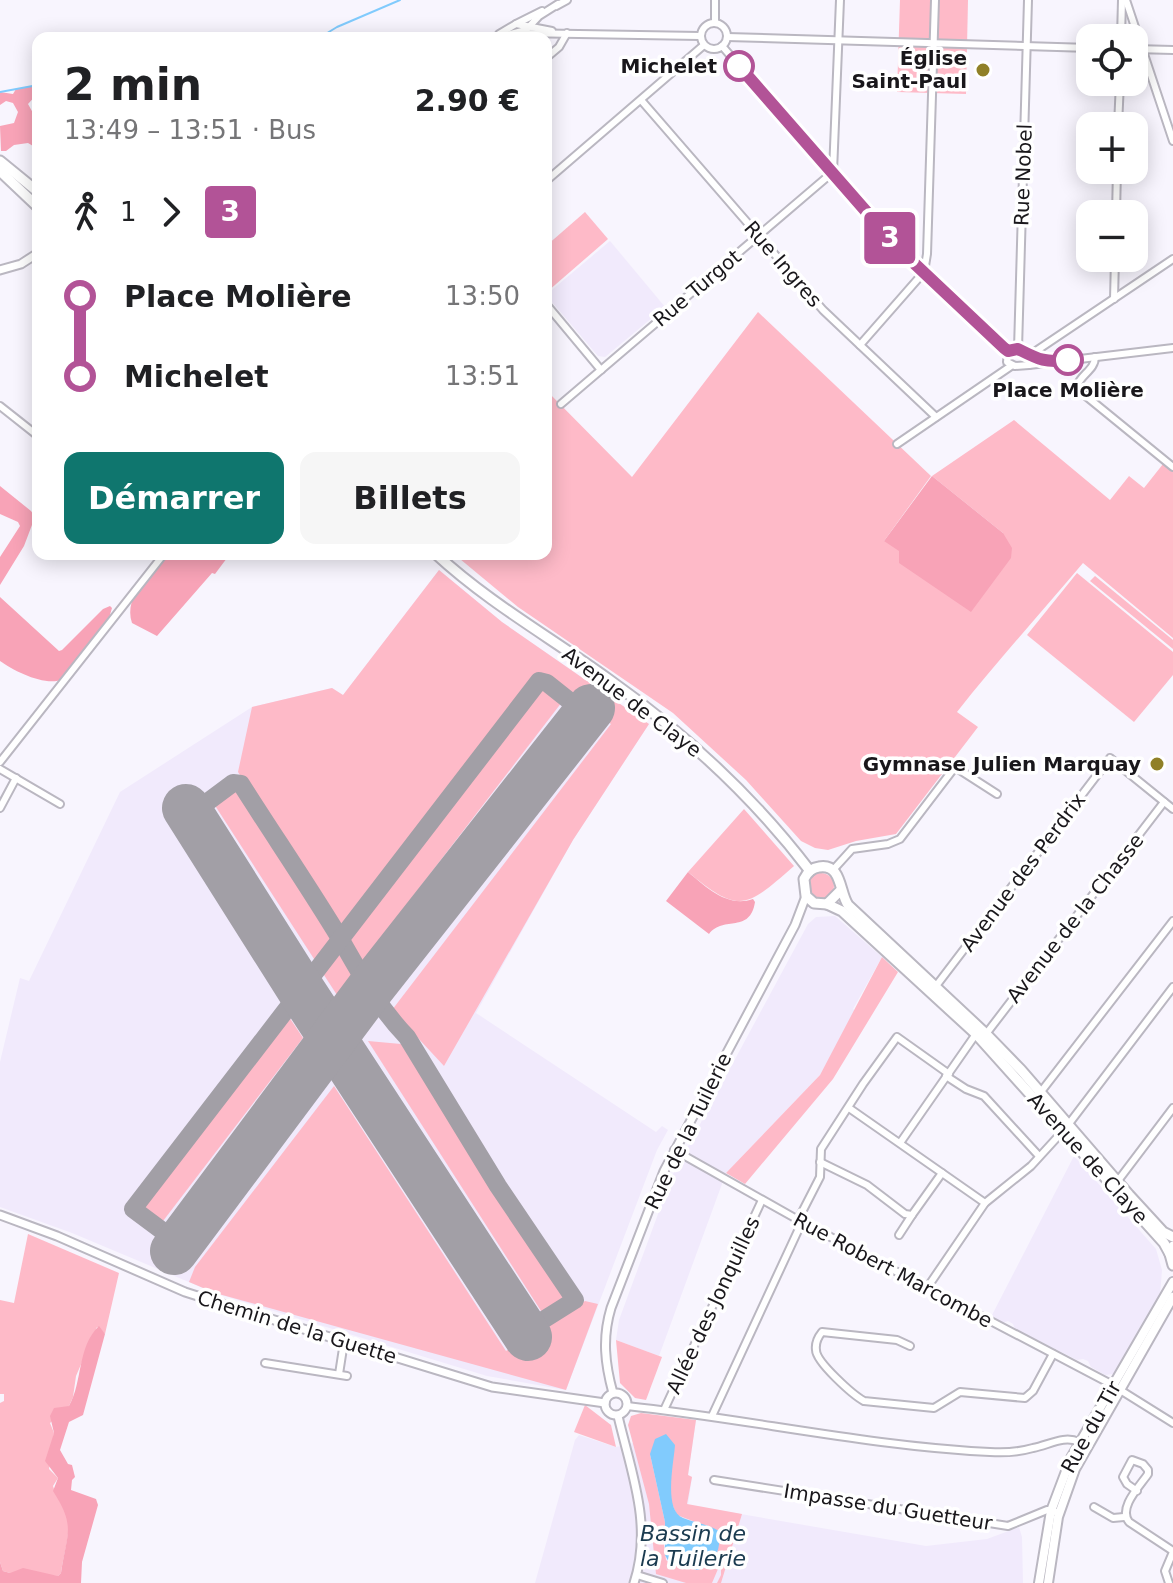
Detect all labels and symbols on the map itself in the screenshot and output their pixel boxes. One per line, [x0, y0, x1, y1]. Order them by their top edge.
place label: Église Saint-Paul [851, 46, 967, 93]
marker: Michelet [724, 51, 754, 81]
place label: Michelet [621, 54, 717, 78]
marker: Église Saint-Paul [974, 61, 992, 79]
street label: Rue Nobel [1009, 124, 1037, 226]
line badge: 3 [864, 212, 916, 264]
street label: Rue Ingres [739, 216, 827, 312]
street label: Rue Turgot [648, 244, 746, 332]
marker: Place Molière [1053, 345, 1083, 375]
place label: Place Molière [992, 378, 1144, 402]
street label: Avenue de Claye [558, 642, 706, 762]
place label: Gymnase Julien Marquay [863, 752, 1141, 776]
marker: Gymnase Julien Marquay [1148, 755, 1166, 773]
street label: Avenue des Perdrix [956, 788, 1091, 956]
street label: Avenue de la Chasse [1001, 829, 1149, 1007]
street label: Rue de la Tuilerie [640, 1049, 736, 1213]
street label: Avenue de Claye [1023, 1088, 1153, 1228]
street label: Rue Robert Marcombe [789, 1207, 997, 1333]
street label: Allée des Jonquilles [661, 1212, 765, 1398]
street label: Chemin de la Guette [195, 1285, 399, 1369]
street label: Rue du Tir [1056, 1376, 1126, 1477]
street label: Impasse du Guetteur [782, 1479, 995, 1535]
water label: Bassin de la Tuilerie [640, 1521, 746, 1571]

